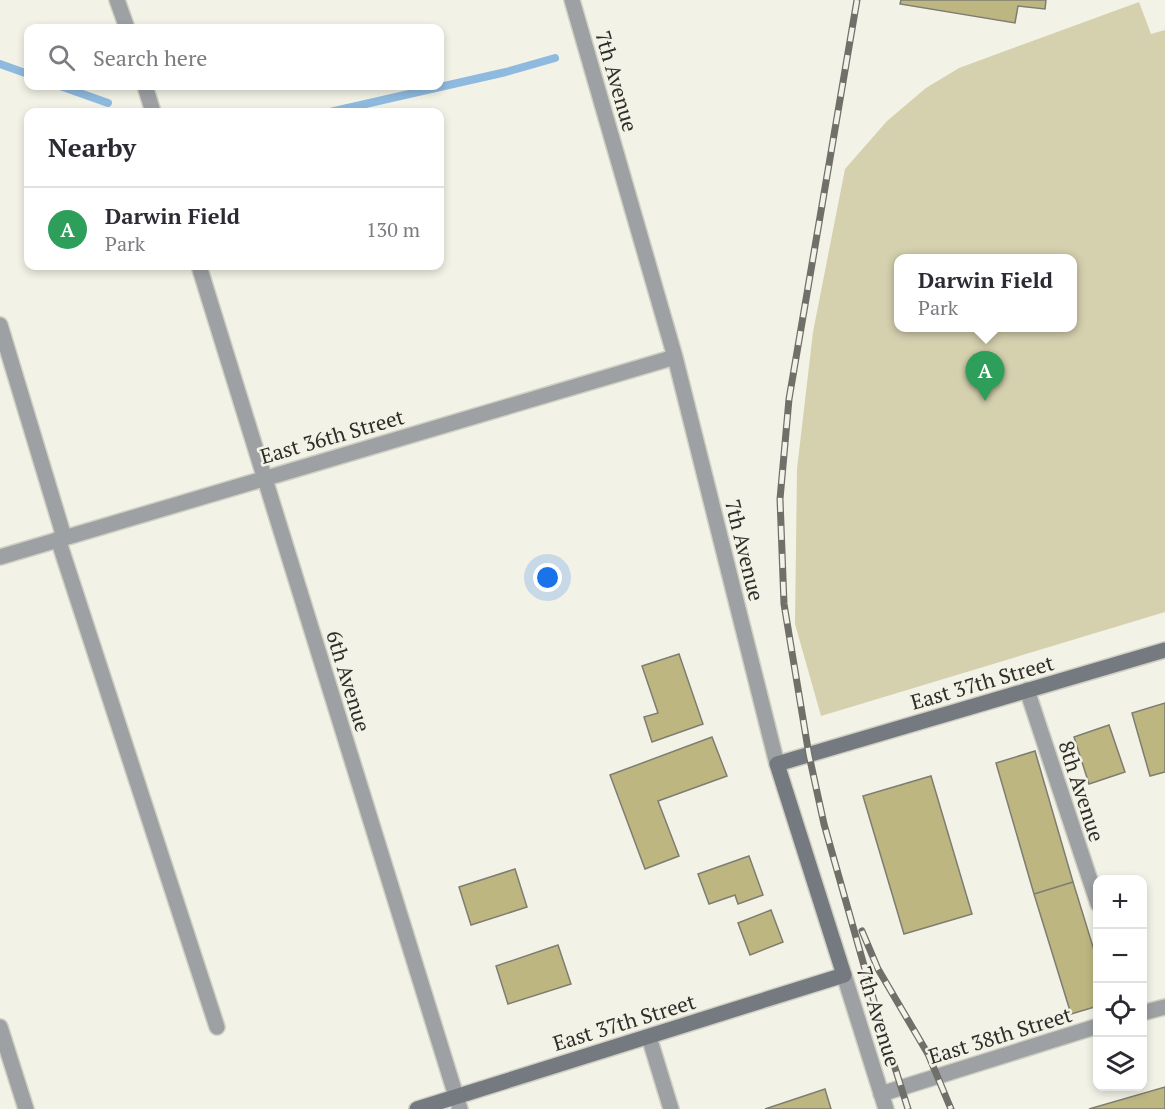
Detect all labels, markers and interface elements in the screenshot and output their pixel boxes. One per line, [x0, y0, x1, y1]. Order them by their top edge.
search box [24, 24, 444, 90]
street label: 7th Avenue [589, 27, 645, 135]
icon: search [45, 41, 78, 74]
text: Search here [93, 43, 207, 72]
text: Nearby [48, 130, 136, 164]
text: Darwin Field [105, 201, 240, 230]
text: A [60, 216, 75, 243]
text: 130 m [366, 216, 420, 243]
text: Park [105, 230, 145, 257]
popup [894, 254, 1077, 332]
text: Darwin Field [918, 265, 1053, 294]
text: Park [918, 294, 958, 321]
pin: A [966, 352, 1004, 401]
street label: East 36th Street [257, 402, 407, 470]
street label: 7th Avenue [719, 496, 771, 604]
your location [533, 563, 562, 592]
street label: 6th Avenue [320, 627, 378, 735]
street label: East 37th Street [907, 648, 1057, 716]
street label: 8th Avenue [1052, 737, 1112, 845]
map controls [1093, 875, 1147, 1091]
button: + [1093, 875, 1147, 929]
button: − [1093, 929, 1147, 983]
street label: 7th Avenue [850, 962, 908, 1070]
button: locate [1093, 983, 1147, 1037]
street label: East 37th Street [549, 987, 699, 1057]
street label: East 38th Street [925, 1000, 1075, 1070]
button: layers [1093, 1037, 1147, 1091]

